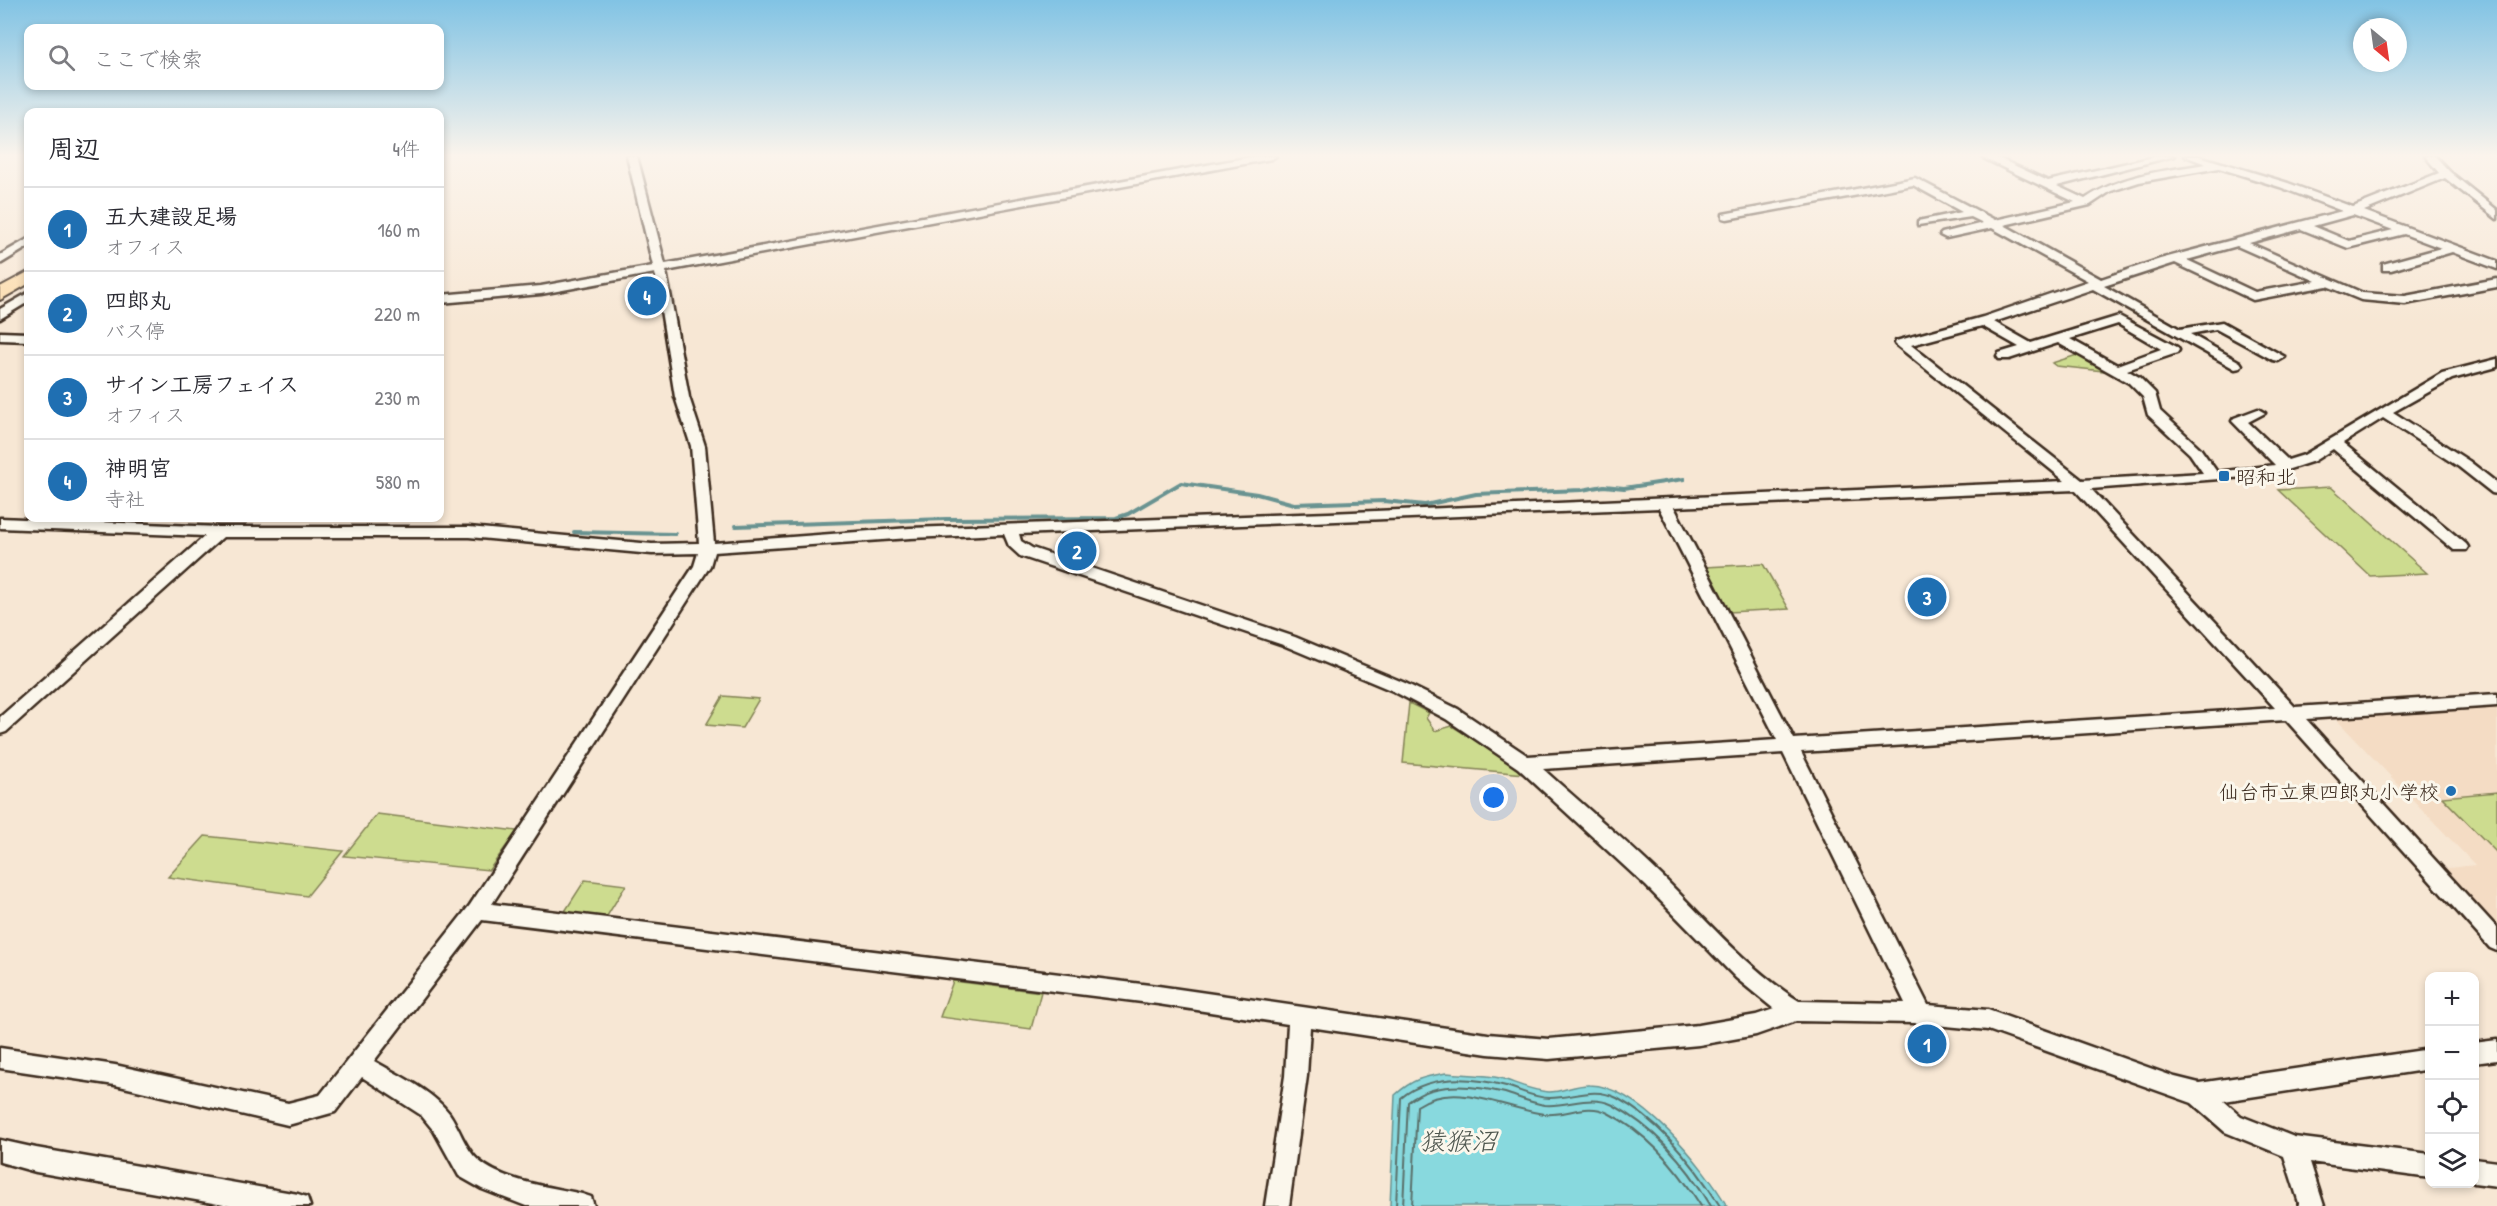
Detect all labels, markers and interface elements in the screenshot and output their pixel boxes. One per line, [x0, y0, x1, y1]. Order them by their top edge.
north arrow [2353, 18, 2407, 72]
search box [24, 24, 444, 90]
icon: search [45, 41, 78, 74]
text: ここで検索 [93, 44, 203, 74]
text: 周辺 [48, 131, 100, 166]
text: 4件 [393, 135, 420, 162]
text: 五大建設足場 [105, 201, 237, 231]
text: 1 [64, 216, 71, 243]
text: 160 m [378, 216, 420, 243]
text: オフィス [105, 233, 185, 260]
pin: 4 [628, 274, 666, 318]
text: 四郎丸 [105, 285, 171, 315]
text: 2 [63, 300, 72, 327]
text: 220 m [374, 300, 420, 327]
text: バス停 [105, 317, 165, 344]
text: サイン工房フェイス [105, 369, 299, 399]
text: 3 [63, 384, 72, 411]
text: 230 m [375, 384, 420, 411]
text: オフィス [105, 401, 185, 428]
text: 神明宮 [105, 453, 171, 483]
place label: 昭和北 [2236, 463, 2296, 490]
text: 4 [64, 468, 71, 495]
text: 580 m [376, 468, 420, 495]
marker: 昭和北 [2217, 469, 2231, 483]
text: 寺社 [105, 485, 145, 512]
pin: 2 [1058, 528, 1096, 574]
pin: 3 [1908, 574, 1946, 620]
place label: 仙台市立東四郎丸小学校 [2219, 778, 2439, 805]
your location [1479, 783, 1508, 812]
marker: 仙台市立東四郎丸小学校 [2444, 784, 2458, 798]
map controls [2425, 972, 2479, 1188]
button: + [2425, 972, 2479, 1026]
pin: 1 [1908, 1022, 1946, 1066]
button: − [2425, 1026, 2479, 1080]
button: locate [2425, 1080, 2479, 1134]
water label: 猿猴沼 [1419, 1123, 1499, 1158]
button: layers [2425, 1134, 2479, 1188]

